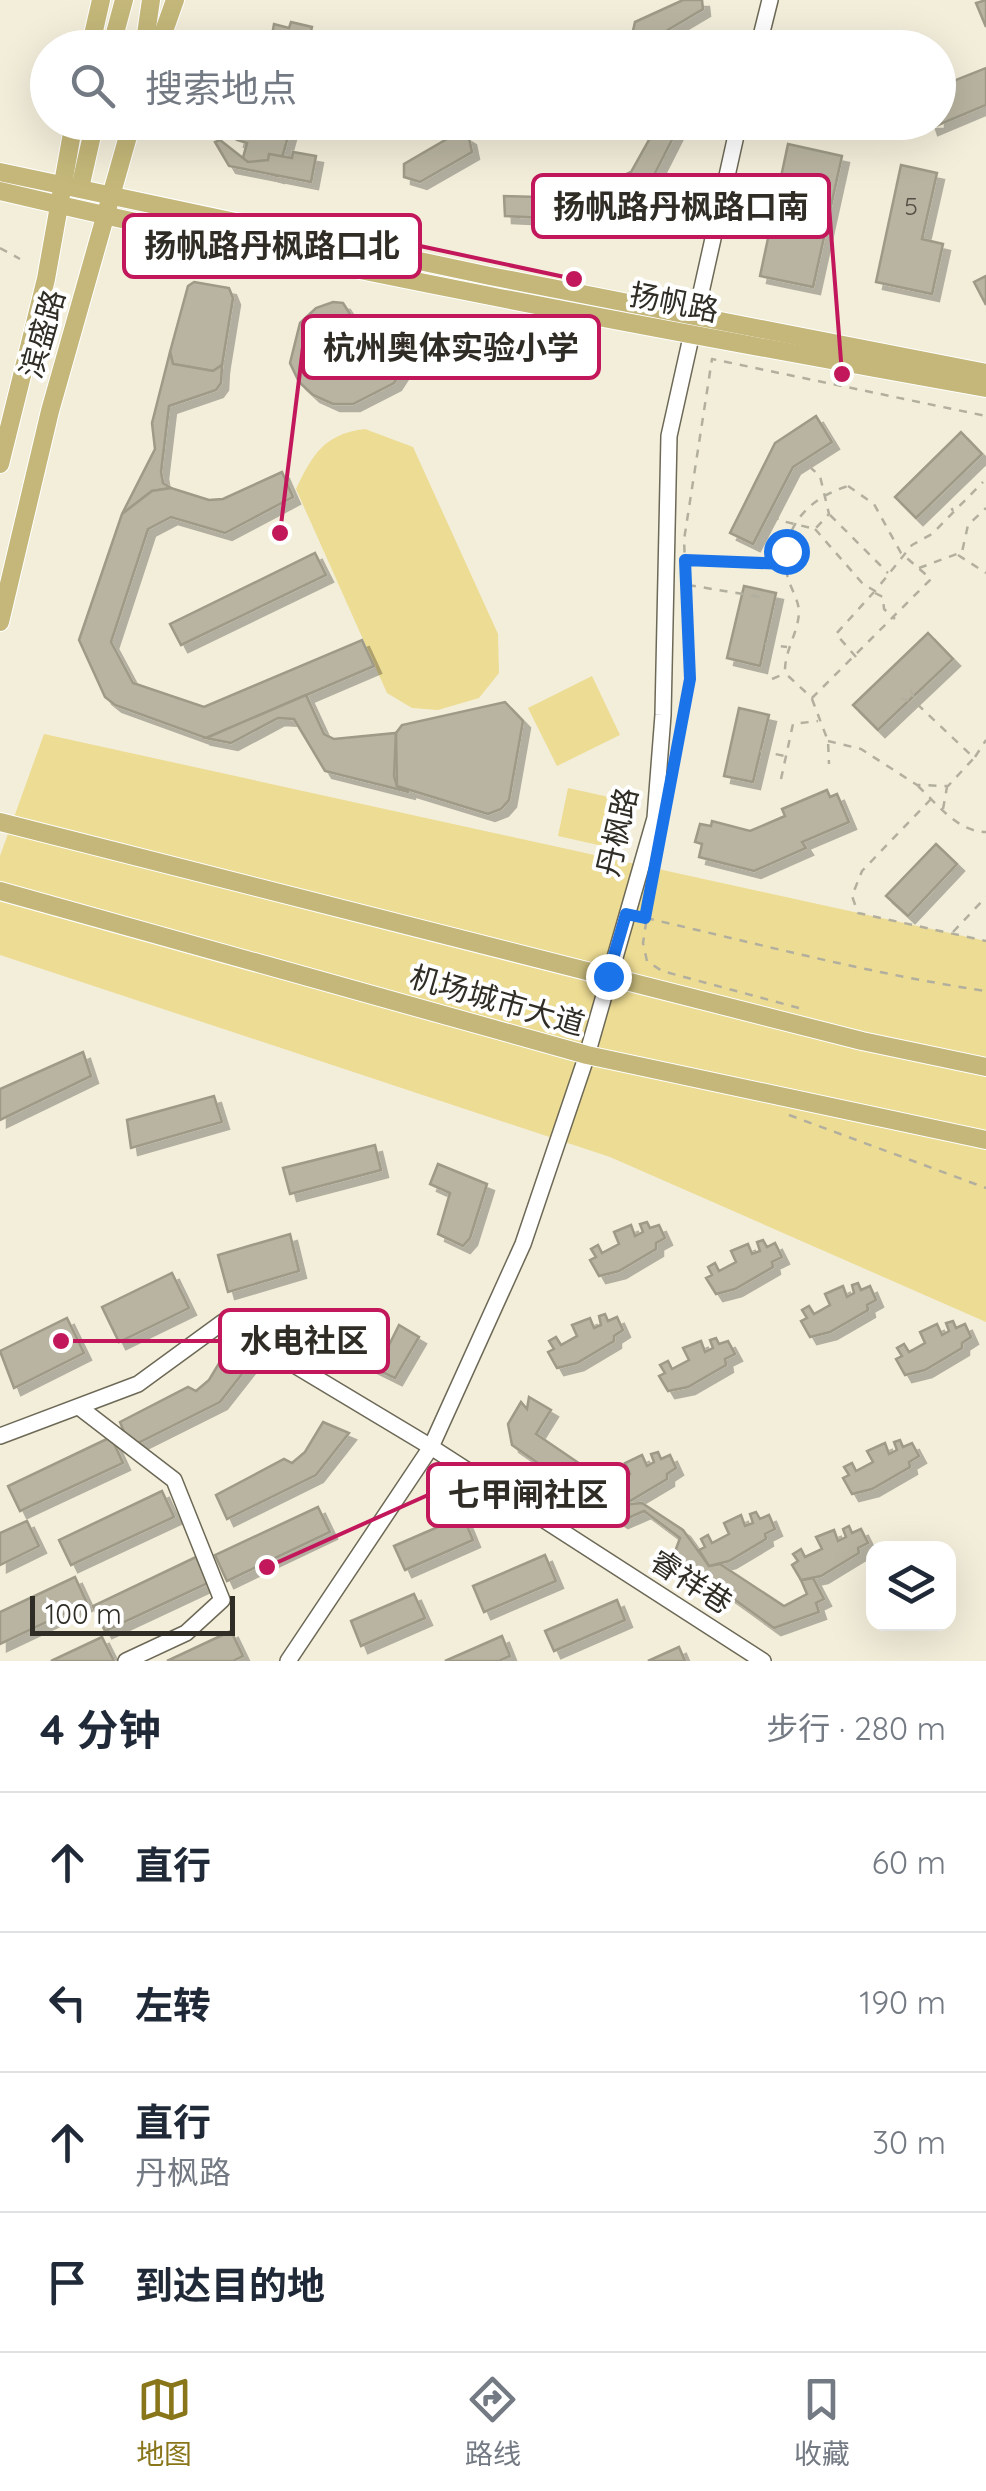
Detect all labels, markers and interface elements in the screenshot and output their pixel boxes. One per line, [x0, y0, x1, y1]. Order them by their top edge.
search box [30, 30, 956, 140]
icon: search [65, 58, 120, 113]
text: 搜索地点 [145, 64, 297, 112]
callout: 扬帆路丹枫路口南 [533, 175, 829, 237]
text: 扬帆路丹枫路口南 [553, 186, 809, 226]
house number: 5 [904, 190, 918, 221]
callout: 扬帆路丹枫路口北 [124, 215, 420, 277]
text: 扬帆路丹枫路口北 [144, 225, 400, 265]
street label: 扬帆路 [626, 275, 722, 329]
street label: 滨盛路 [11, 285, 73, 382]
callout: 杭州奥体实验小学 [303, 316, 599, 378]
text: 杭州奥体实验小学 [323, 327, 579, 367]
route start [764, 529, 810, 575]
street label: 丹枫路 [588, 784, 646, 880]
route end [586, 954, 632, 1000]
street label: 机场城市大道 [406, 957, 589, 1043]
callout: 水电社区 [220, 1310, 388, 1372]
text: 水电社区 [240, 1320, 368, 1360]
callout: 七甲闸社区 [428, 1464, 628, 1526]
text: 七甲闸社区 [448, 1474, 608, 1514]
street label: 睿祥巷 [643, 1541, 740, 1622]
map controls [866, 1541, 956, 1631]
button: layers [866, 1541, 956, 1631]
scale bar [30, 1591, 235, 1636]
text: 100 m [45, 1596, 122, 1631]
text: 4 分钟 [40, 1703, 160, 1756]
text: 步行 · 280 m [766, 1708, 946, 1748]
icon: ahead [40, 1835, 95, 1890]
text: 直行 [135, 1841, 211, 1889]
text: 60 m [872, 1842, 946, 1882]
icon: left [40, 1975, 95, 2030]
text: 左转 [135, 1981, 211, 2029]
text: 190 m [859, 1982, 946, 2022]
text: 直行 [135, 2098, 211, 2146]
icon: ahead [40, 2115, 95, 2170]
text: 30 m [872, 2122, 946, 2162]
text: 丹枫路 [135, 2152, 231, 2192]
icon: arrive [40, 2255, 95, 2310]
text: 到达目的地 [135, 2261, 325, 2309]
tab: 地图 [136, 2372, 192, 2472]
tab: 路线 [465, 2372, 521, 2472]
tab: 收藏 [794, 2372, 850, 2472]

